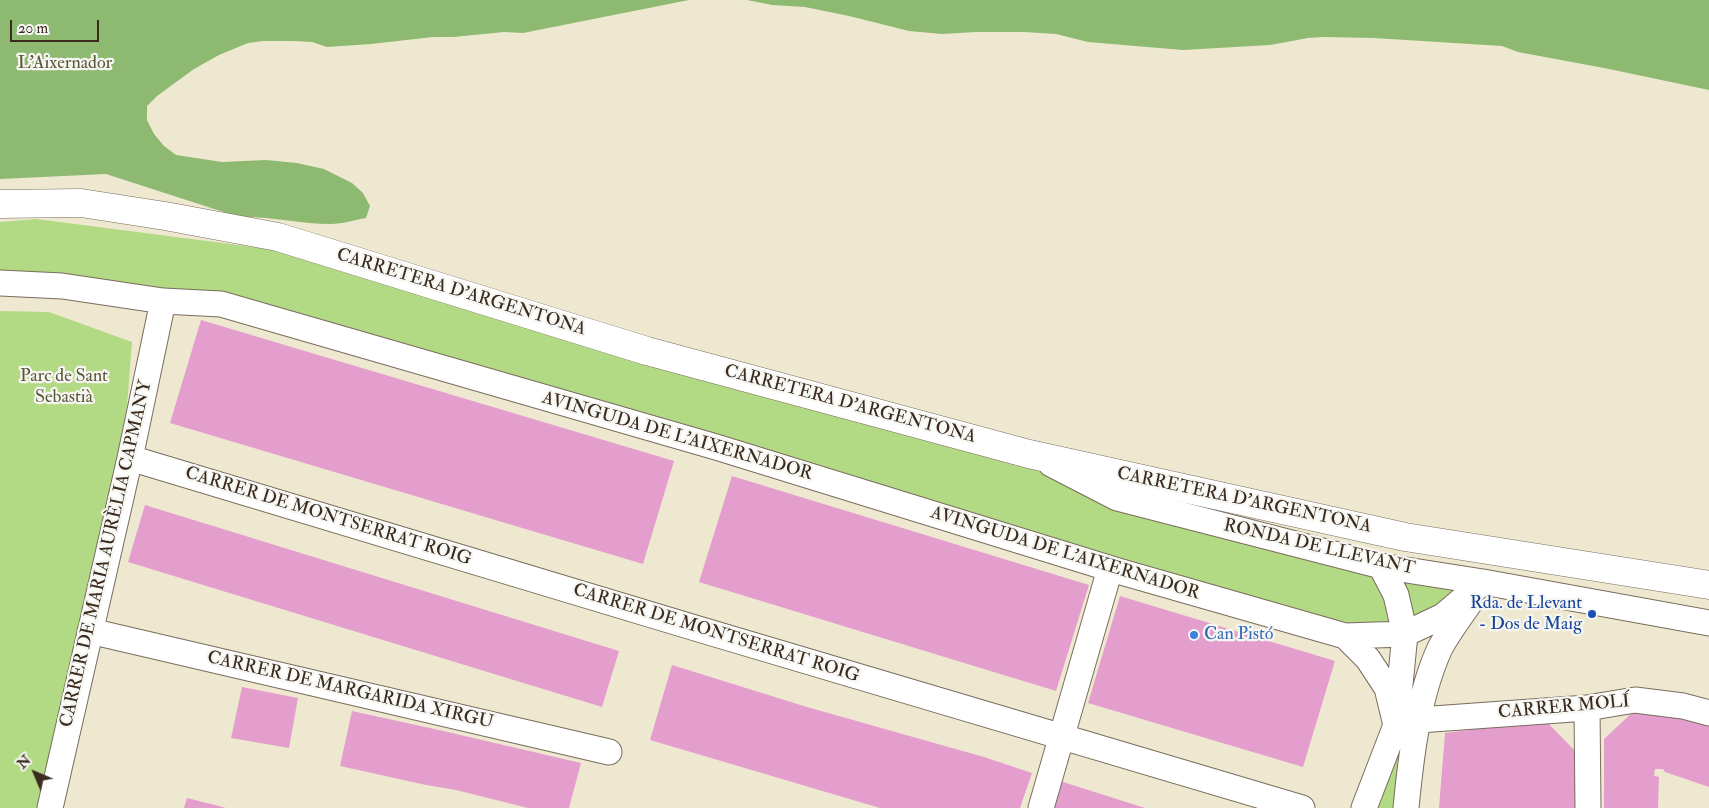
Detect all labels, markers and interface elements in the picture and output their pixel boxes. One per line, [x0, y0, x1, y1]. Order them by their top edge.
scale bar [12, 10, 101, 42]
text: 20 m [18, 19, 48, 38]
park label: L'Aixernador [18, 53, 112, 75]
street label: CARRETERA D'ARGENTONA [334, 245, 588, 341]
street label: CARRETERA D'ARGENTONA [722, 361, 978, 449]
park label: Parc de Sant Sebastià [20, 366, 108, 408]
street label: CARRER DE MARIA AURÈLIA CAPMANY [56, 378, 158, 730]
street label: AVINGUDA DE L'AIXERNADOR [539, 388, 815, 486]
street label: CARRER DE MONTSERRAT ROIG [182, 463, 474, 571]
street label: CARRETERA D'ARGENTONA [1115, 463, 1373, 539]
street label: AVINGUDA DE L'AIXERNADOR [928, 503, 1202, 605]
street label: RONDA DE LLEVANT [1221, 515, 1417, 581]
street label: CARRER DE MONTSERRAT ROIG [570, 580, 862, 688]
place label: Rda. de Llevant - Dos de Maig [1470, 593, 1582, 636]
marker: Rda. de Llevant - Dos de Maig [1586, 608, 1598, 620]
place label: Can Pistó [1204, 624, 1273, 646]
marker: Can Pistó [1188, 629, 1200, 641]
street label: CARRER DE MARGARIDA XIRGU [205, 648, 495, 734]
street label: CARRER MOLÍ [1497, 691, 1631, 725]
north arrow [10, 748, 60, 798]
text: N [14, 752, 34, 772]

